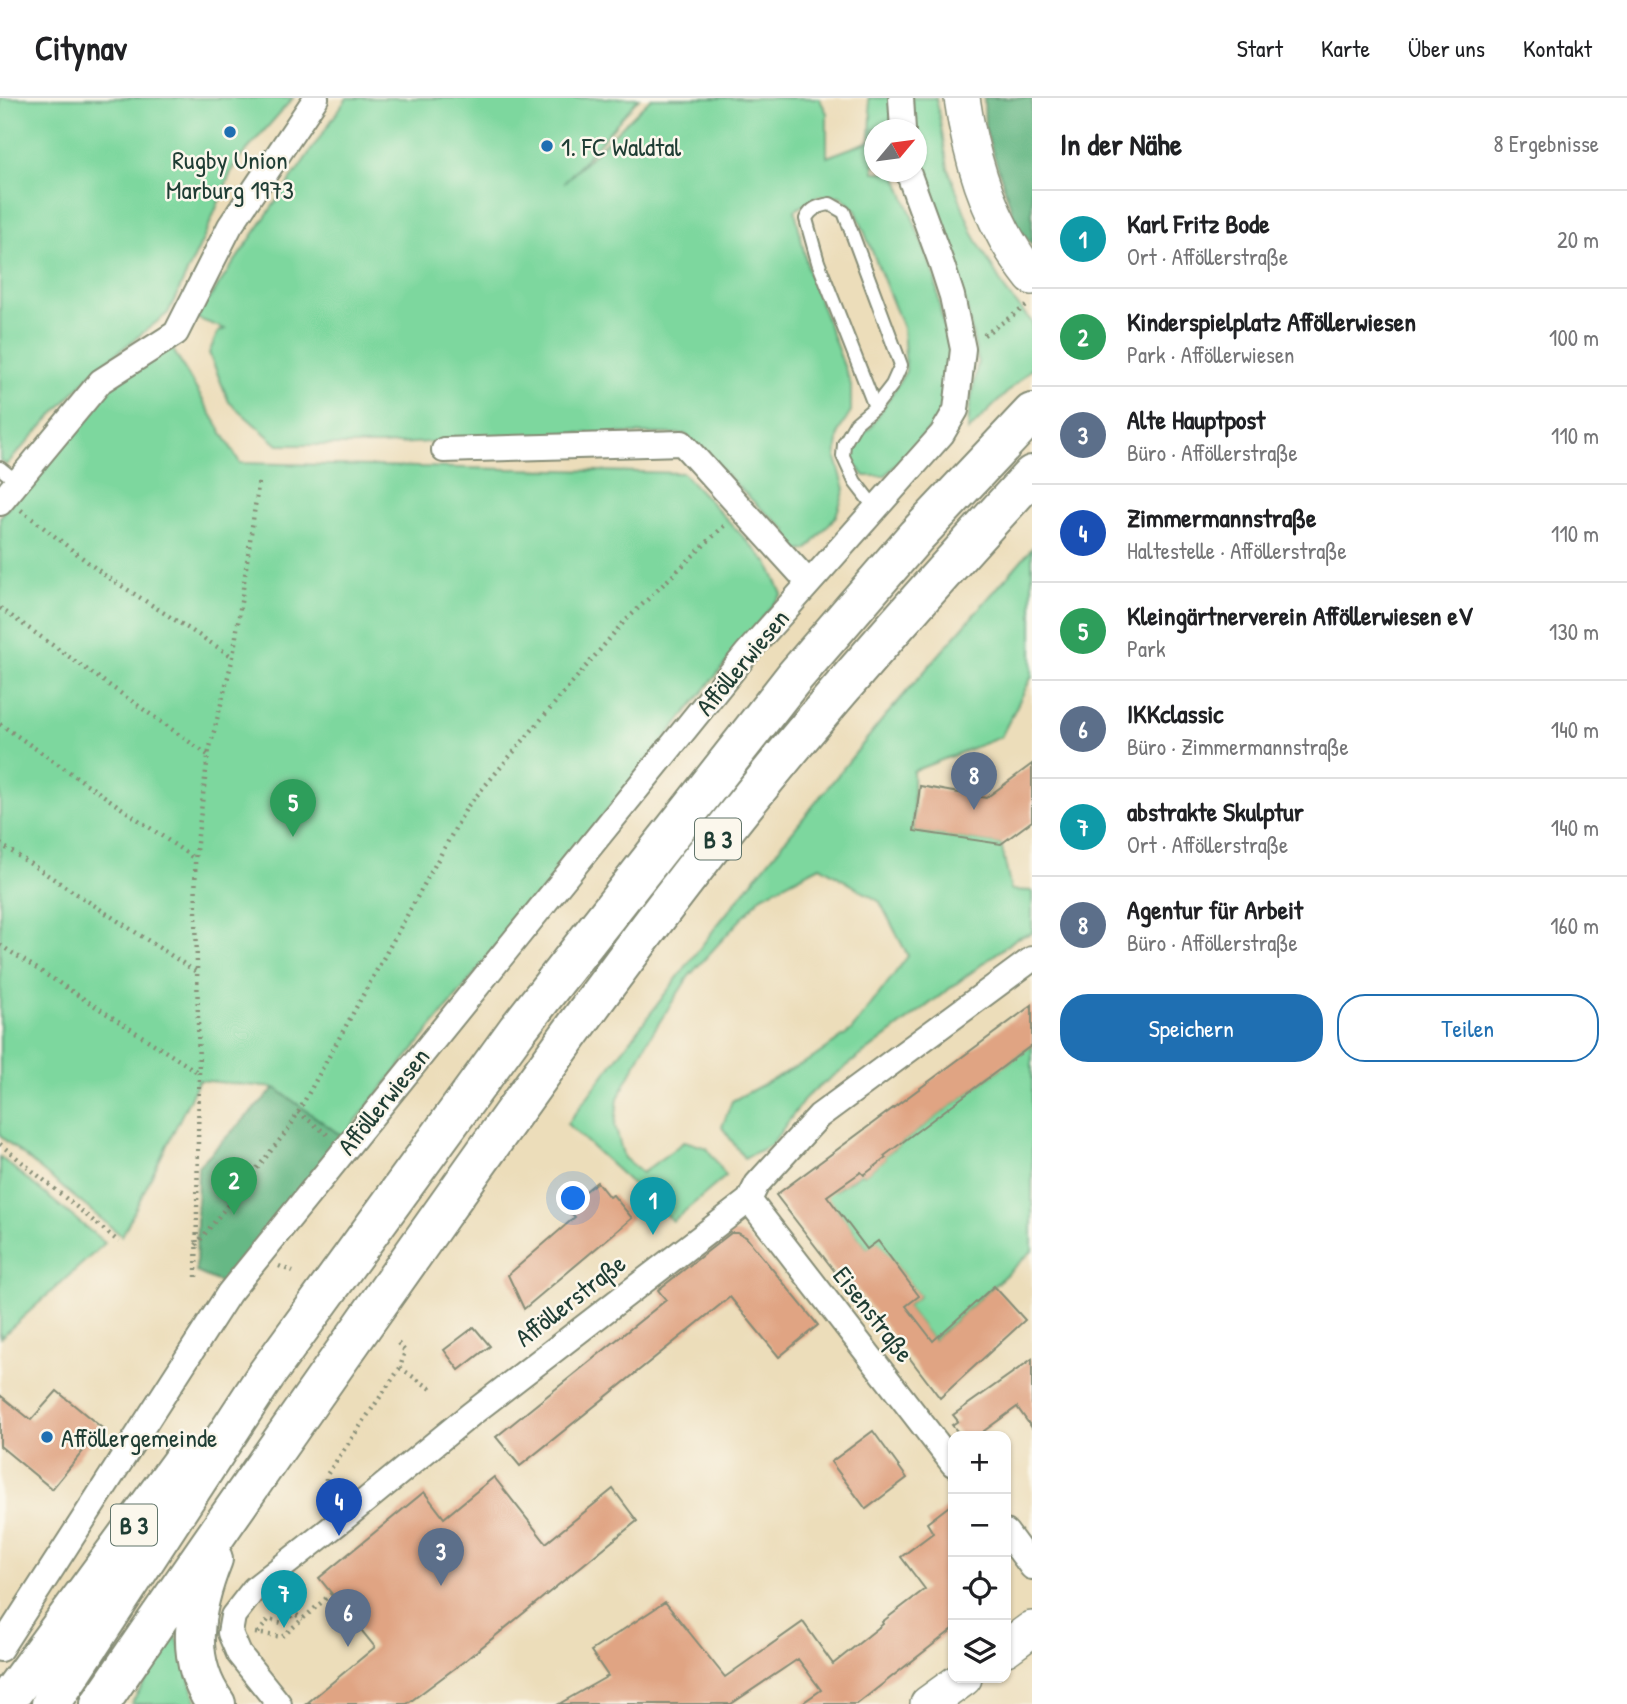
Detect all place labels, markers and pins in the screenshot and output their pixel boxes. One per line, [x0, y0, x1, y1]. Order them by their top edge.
marker: Rugby Union Marburg 1973 [222, 124, 238, 140]
place label: 1. FC Waldtal [561, 129, 681, 164]
marker: 1. FC Waldtal [539, 138, 555, 154]
place label: Rugby Union Marburg 1973 [166, 142, 294, 207]
pin: 8 [951, 752, 997, 810]
pin: 5 [270, 779, 316, 837]
pin: 2 [211, 1157, 257, 1215]
pin: 1 [630, 1177, 676, 1235]
place label: Afföllergemeinde [61, 1420, 217, 1455]
marker: Afföllergemeinde [39, 1429, 55, 1445]
pin: 4 [316, 1478, 362, 1536]
pin: 3 [418, 1528, 464, 1586]
pin: 7 [261, 1570, 307, 1628]
pin: 6 [325, 1589, 371, 1647]

